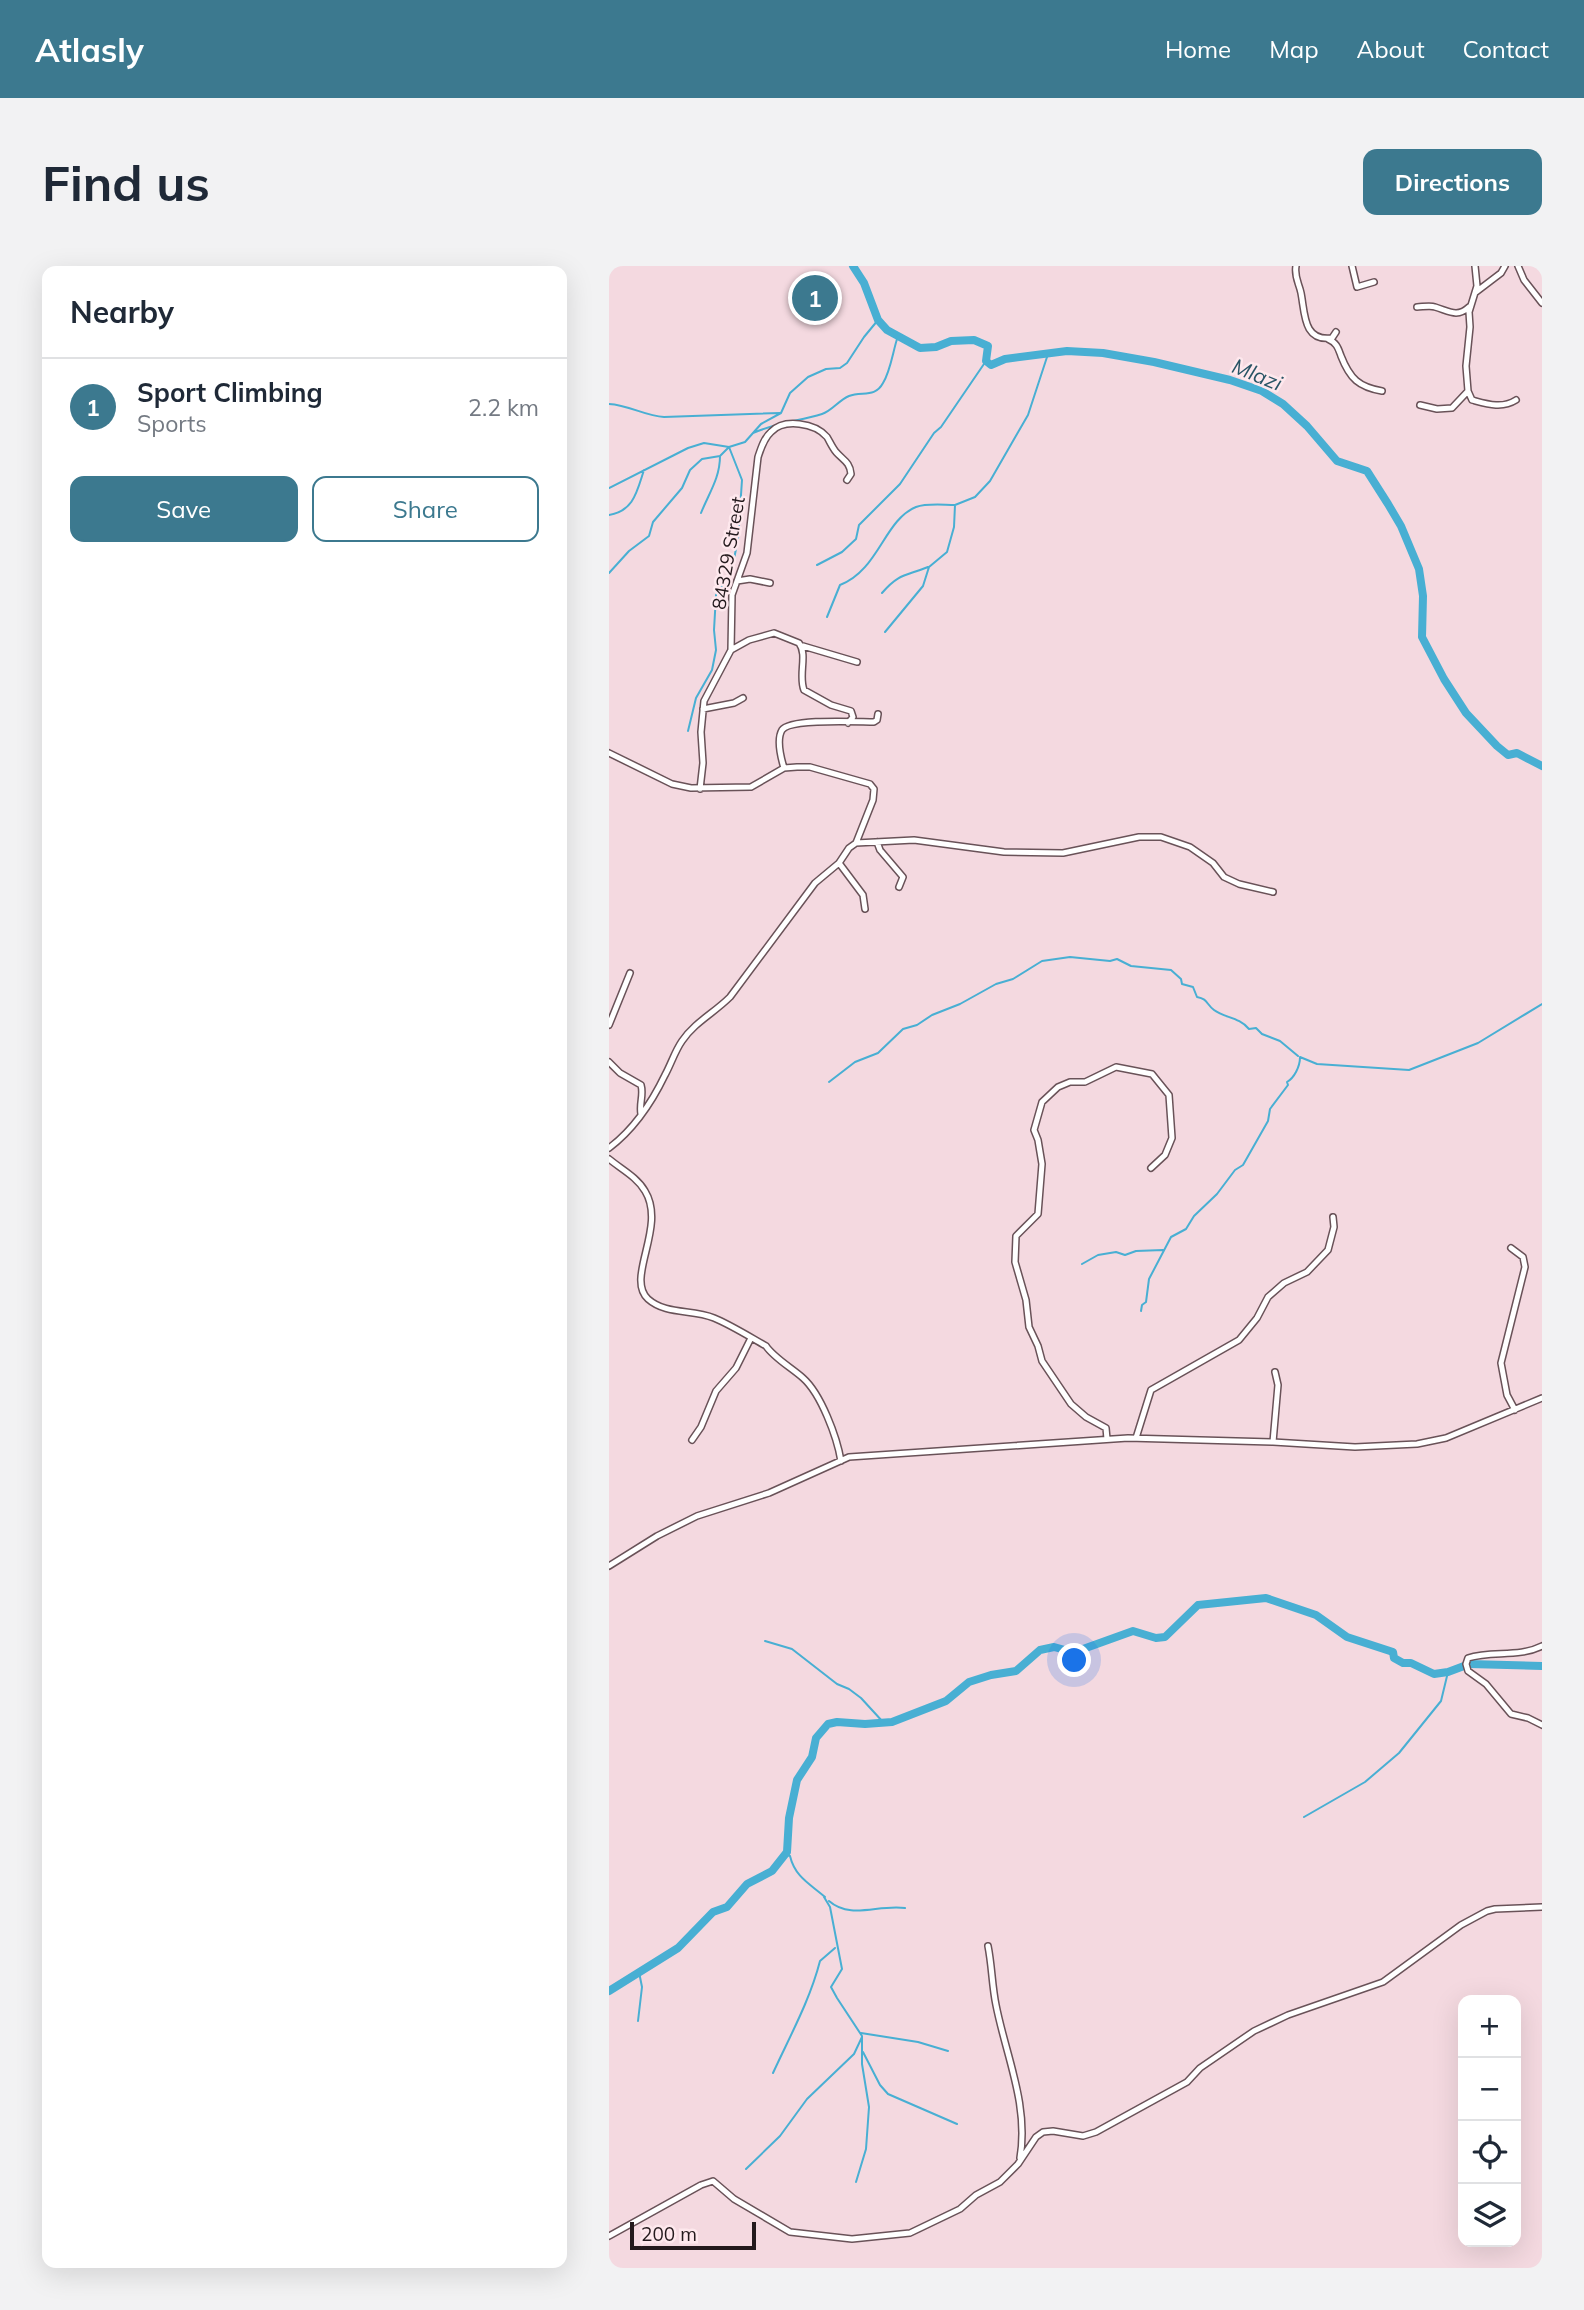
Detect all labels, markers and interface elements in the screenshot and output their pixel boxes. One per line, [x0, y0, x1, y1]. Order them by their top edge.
text: Atlasly [35, 29, 144, 70]
text: Home [1165, 34, 1231, 64]
text: Map [1269, 34, 1319, 64]
text: About [1357, 34, 1425, 64]
text: Contact [1463, 34, 1549, 64]
button: Directions [1363, 149, 1542, 215]
text: Find us [42, 152, 210, 213]
pin: 1 [792, 272, 838, 324]
text: Nearby [70, 293, 174, 331]
water label: Mlazi [1229, 352, 1287, 396]
text: Sport Climbing [137, 376, 323, 409]
text: 1 [86, 393, 100, 422]
text: 2.2 km [468, 393, 539, 422]
text: Sports [137, 409, 207, 438]
button: Save [70, 476, 298, 542]
button: Share [312, 476, 539, 542]
street label: 84329 Street [706, 494, 750, 611]
your location [1057, 1643, 1091, 1677]
map controls [1458, 1995, 1521, 2247]
button: + [1458, 1995, 1521, 2058]
button: − [1458, 2058, 1521, 2121]
button: locate [1458, 2121, 1521, 2184]
button: layers [1458, 2184, 1521, 2247]
scale bar [630, 2219, 756, 2251]
text: 200 m [641, 2222, 697, 2246]

